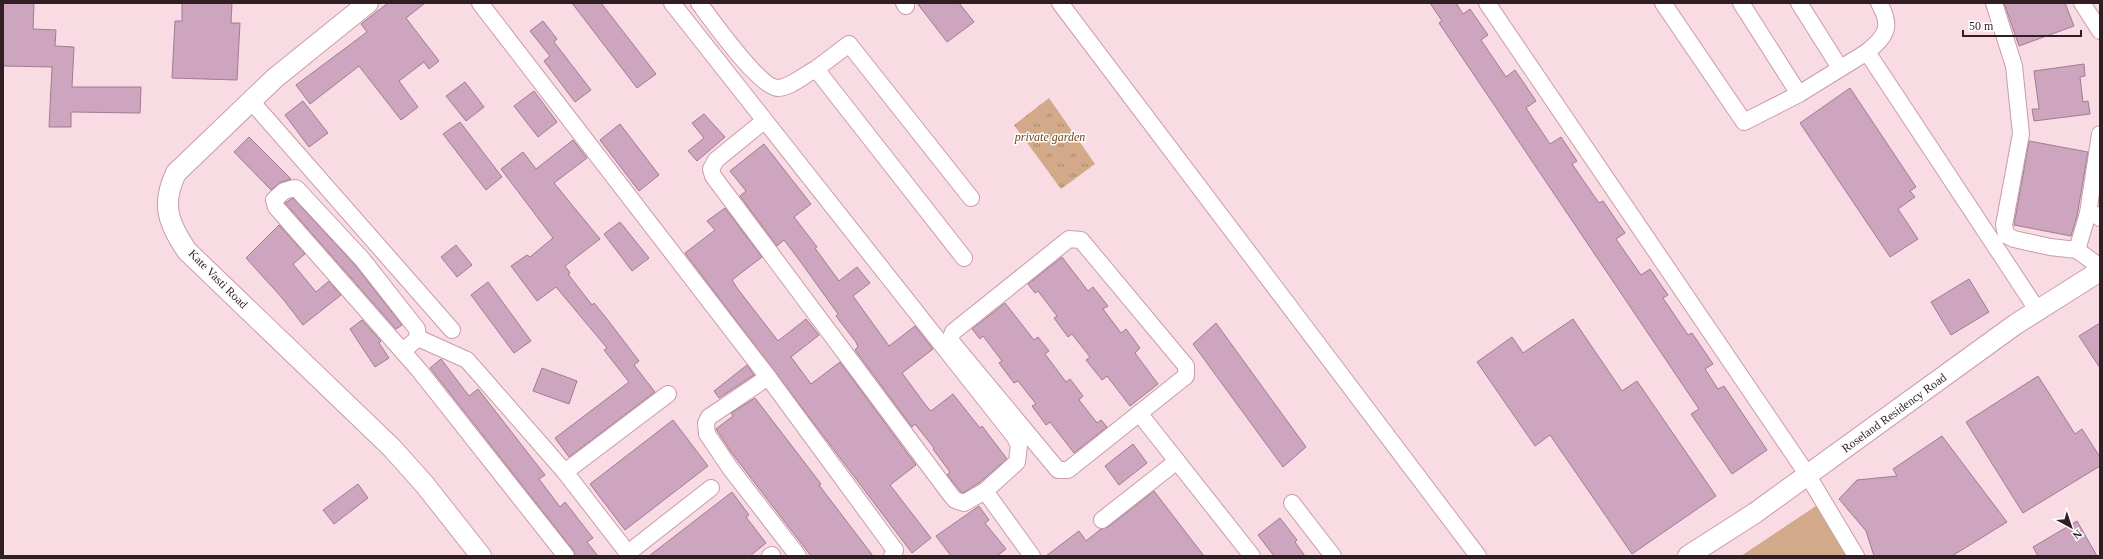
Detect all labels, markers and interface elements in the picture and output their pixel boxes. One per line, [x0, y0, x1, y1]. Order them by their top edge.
scale bar [1963, 12, 2081, 38]
text: 50 m [1969, 19, 1994, 33]
park label: private garden [1014, 130, 1085, 144]
street label: Kate Vasti Road [186, 247, 250, 311]
street label: Roseland Residency Road [1839, 370, 1949, 456]
north arrow [2051, 507, 2091, 547]
text: N [2070, 528, 2084, 542]

